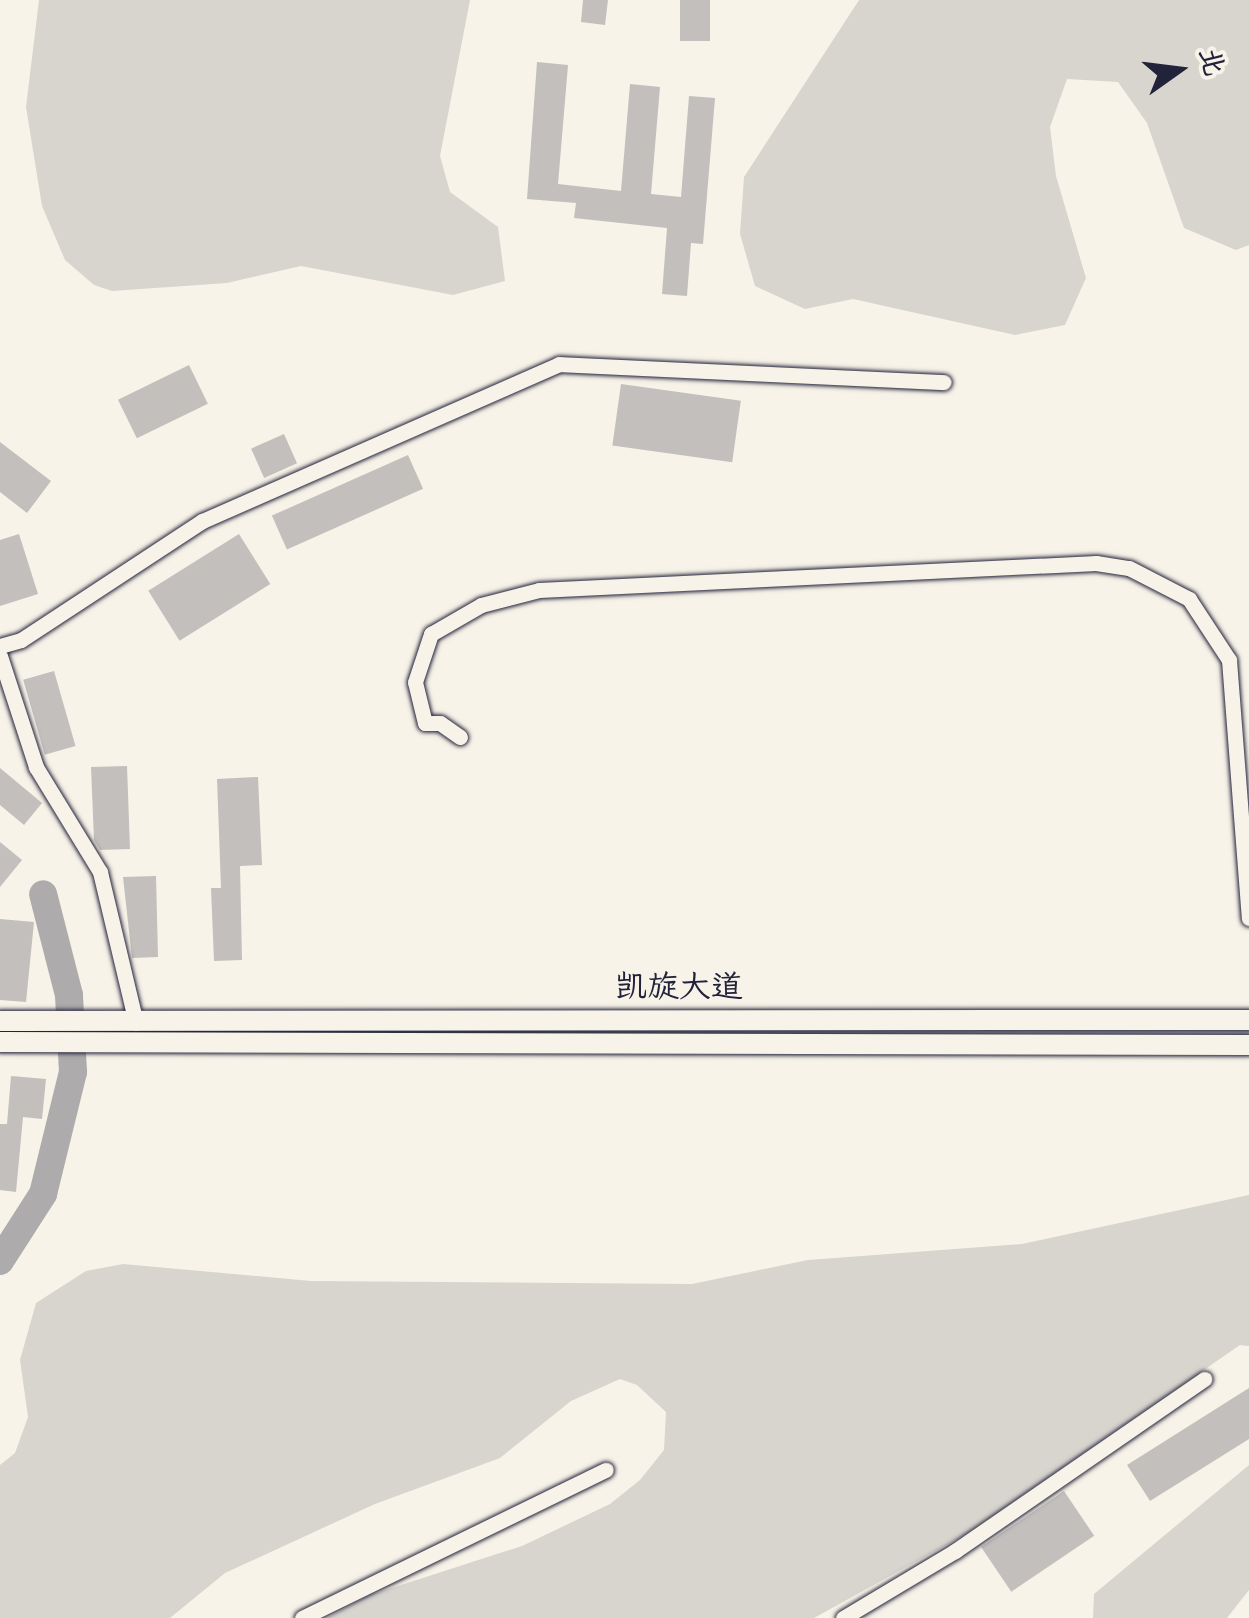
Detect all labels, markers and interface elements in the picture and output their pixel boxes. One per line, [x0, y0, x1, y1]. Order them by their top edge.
north arrow [1129, 20, 1229, 120]
text: 北 [1185, 44, 1231, 81]
street label: 凯旋大道 [615, 972, 743, 1010]

